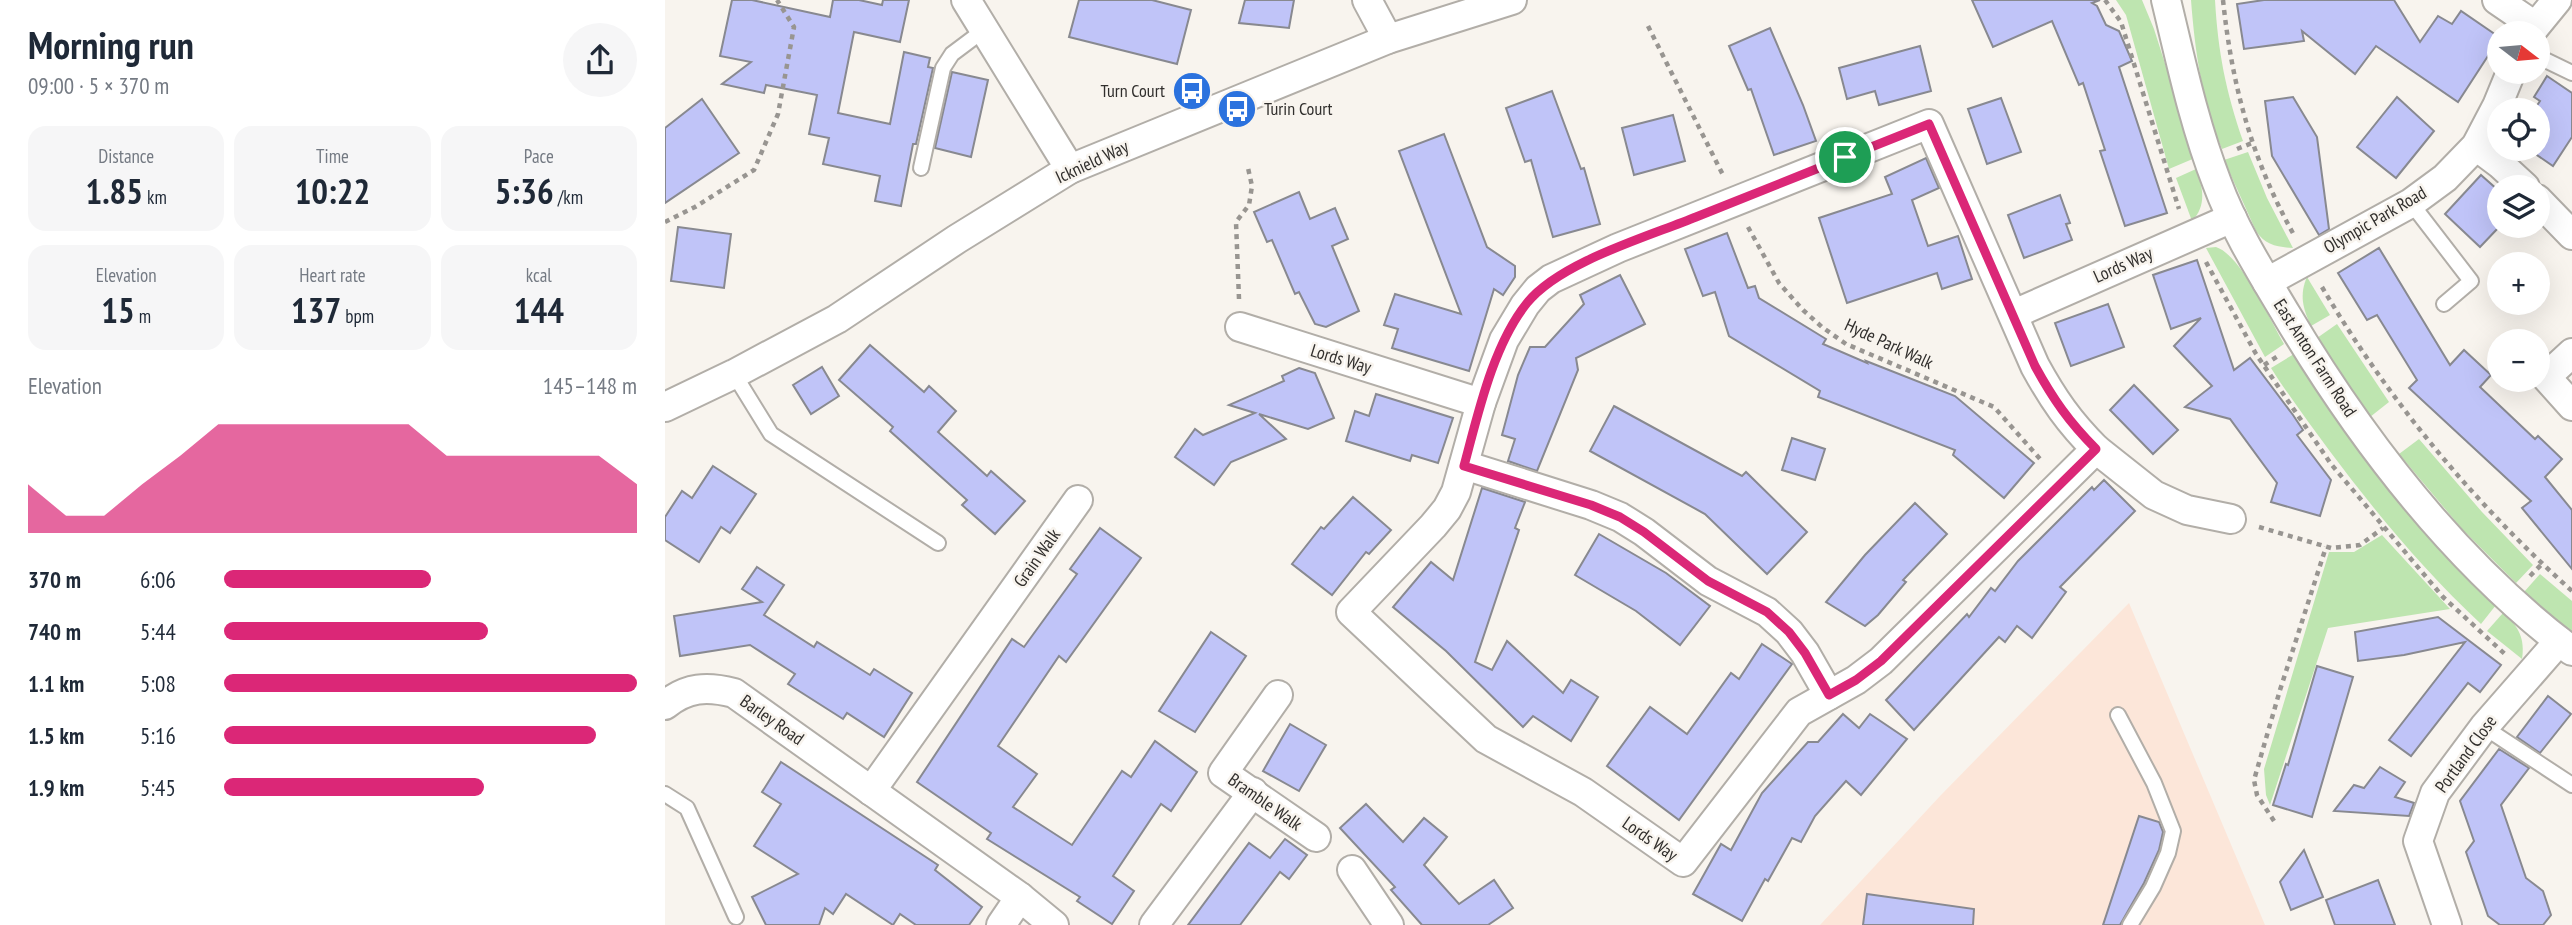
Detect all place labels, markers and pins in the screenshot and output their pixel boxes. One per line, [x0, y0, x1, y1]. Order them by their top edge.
bus stop icon: Turn Court [1171, 70, 1213, 112]
place label: Turn Court [1100, 79, 1165, 102]
bus stop icon: Turin Court [1216, 88, 1258, 130]
place label: Turin Court [1264, 97, 1333, 120]
pin [1815, 127, 1875, 187]

